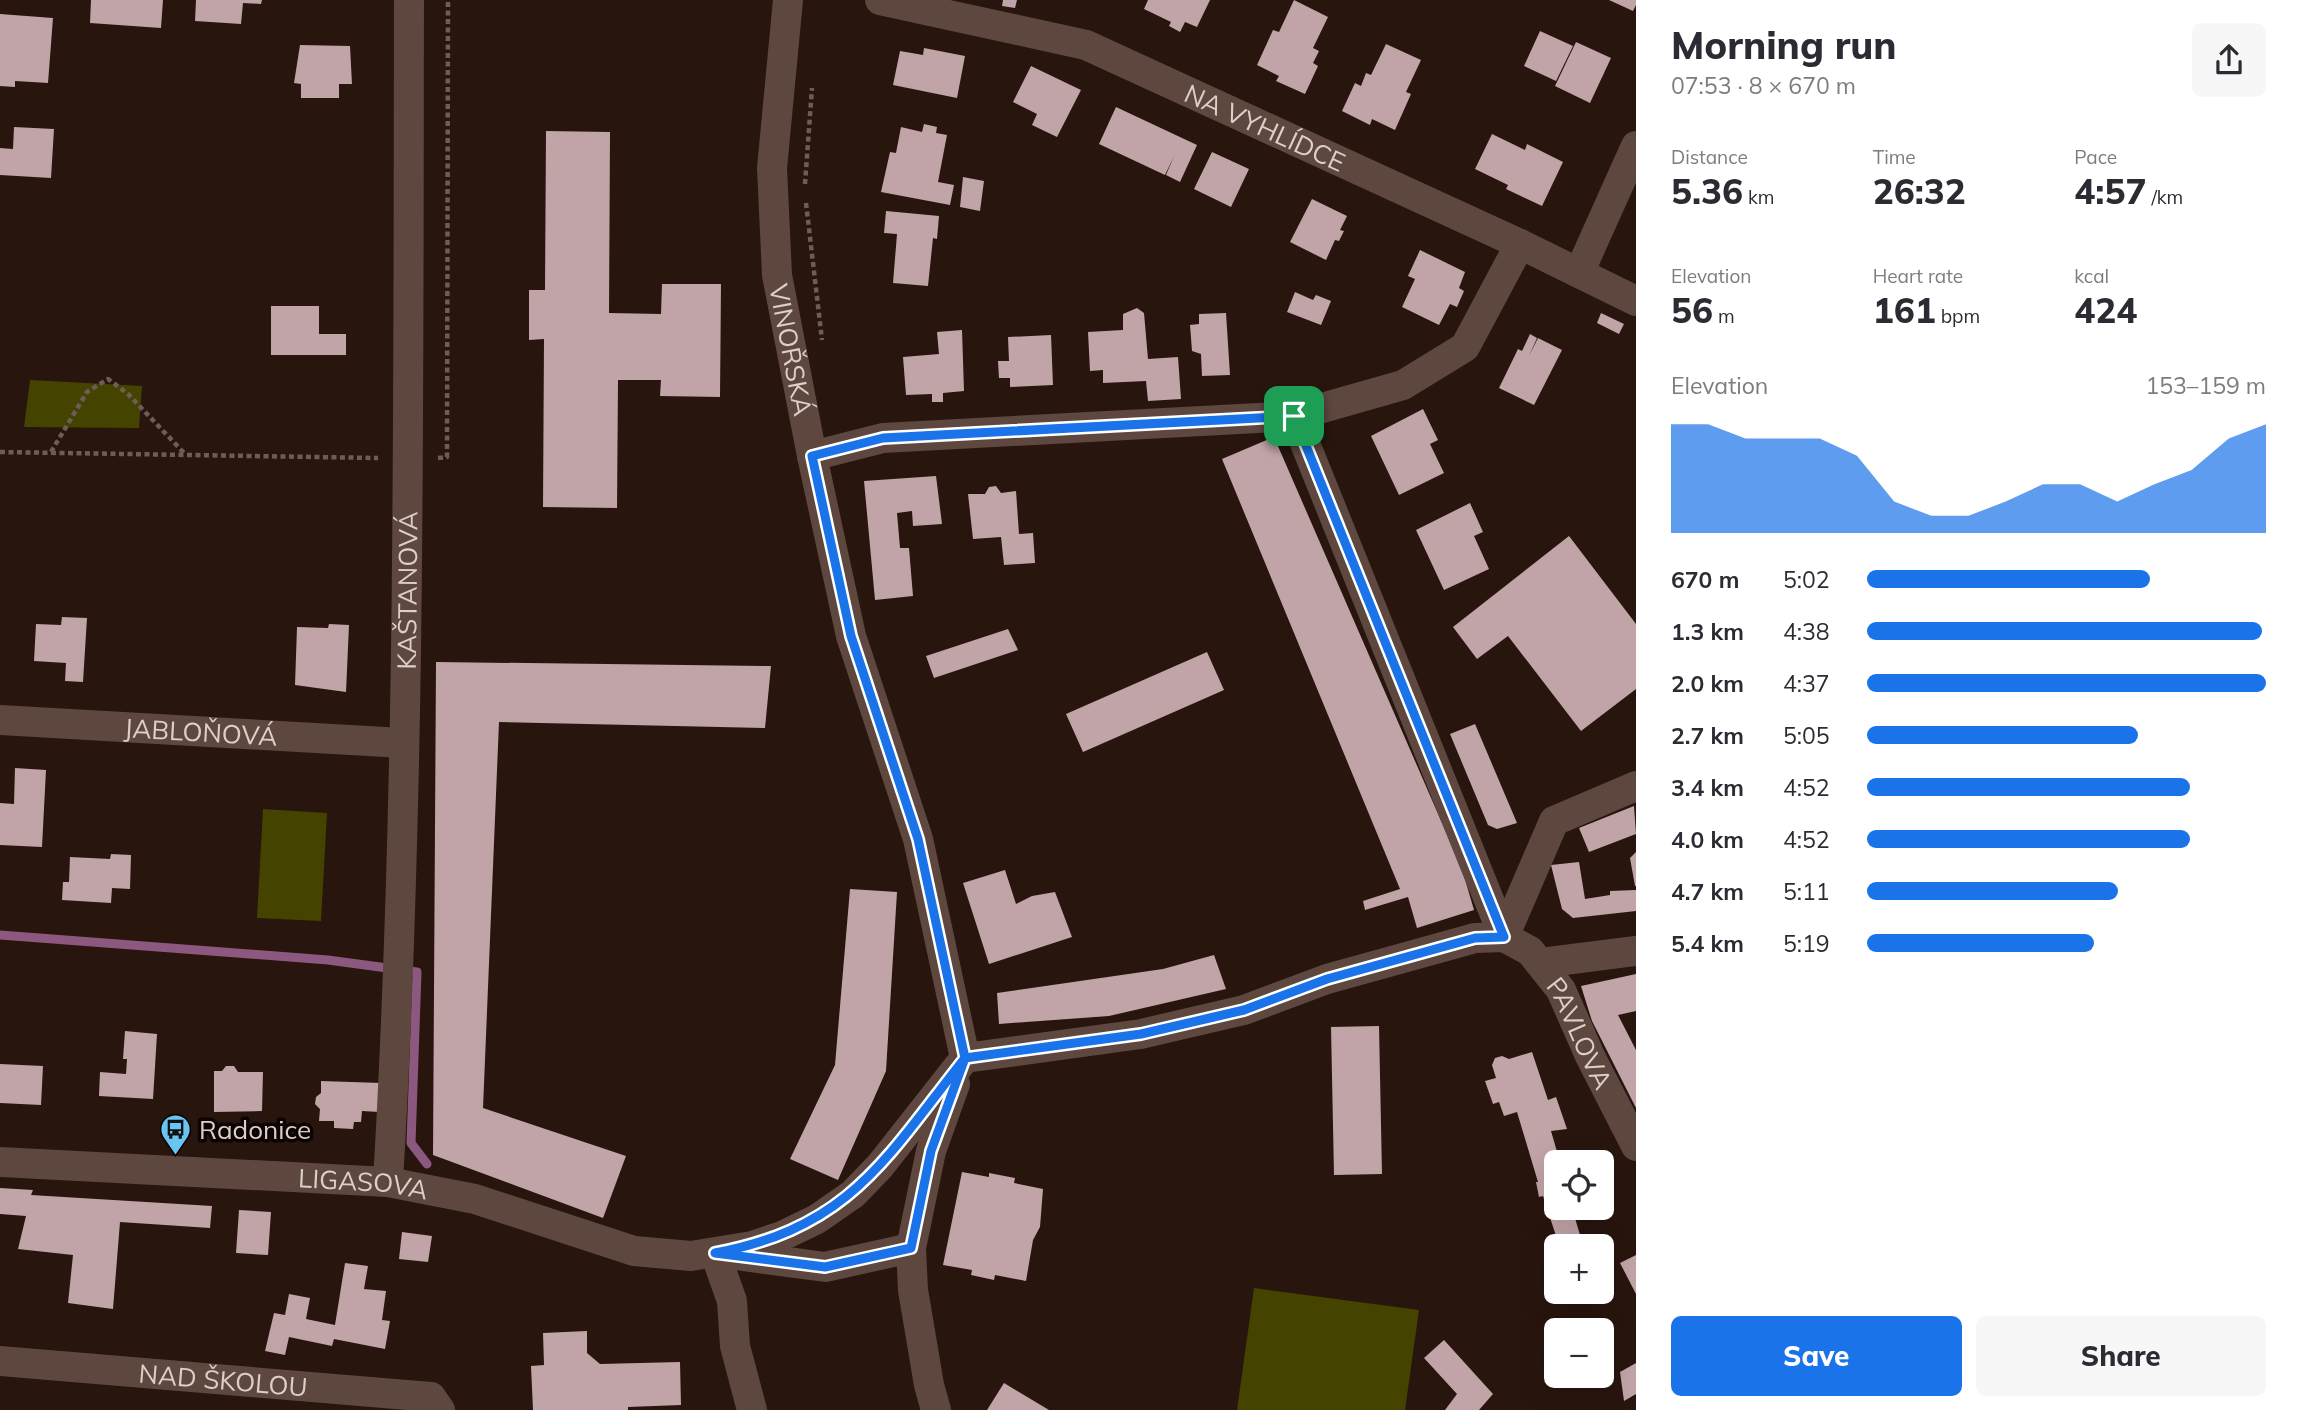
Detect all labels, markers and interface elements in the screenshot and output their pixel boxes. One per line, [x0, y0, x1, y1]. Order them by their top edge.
text: Morning run [1671, 21, 1897, 69]
button: share [2192, 23, 2266, 97]
text: 07:53 · 8 × 670 m [1671, 71, 1856, 100]
street label: NA VYHLÍDCE [1180, 76, 1351, 178]
text: Distance [1671, 145, 1748, 169]
text: Time [1873, 145, 1916, 169]
text: Pace [2074, 145, 2117, 169]
text: 5.36 [1671, 169, 1743, 213]
text: 26:32 [1873, 169, 1966, 213]
text: 4:57 [2074, 169, 2146, 213]
text: km [1743, 185, 1775, 209]
text: /km [2146, 185, 2183, 209]
text: Elevation [1671, 264, 1751, 288]
text: Heart rate [1873, 264, 1963, 288]
text: kcal [2074, 264, 2109, 288]
street label: VINOŘSKÁ [763, 281, 820, 418]
text: 56 [1671, 288, 1713, 332]
text: 161 [1873, 288, 1936, 332]
text: 424 [2074, 288, 2137, 332]
text: m [1713, 304, 1735, 328]
text: bpm [1936, 304, 1980, 328]
text: Elevation [1671, 371, 1768, 400]
text: 153–159 m [2145, 371, 2266, 400]
pin [1264, 386, 1324, 446]
icon: arrive [1275, 397, 1313, 435]
street label: KAŠTANOVÁ [389, 511, 424, 670]
text: 670 m [1671, 565, 1739, 594]
text: 5:02 [1783, 565, 1830, 594]
text: 1.3 km [1671, 617, 1744, 646]
text: 4:38 [1783, 617, 1830, 646]
text: 2.0 km [1671, 669, 1744, 698]
text: 4:37 [1783, 669, 1830, 698]
street label: JABLOŇOVÁ [123, 711, 278, 752]
text: 2.7 km [1671, 721, 1744, 750]
text: 5:05 [1783, 721, 1830, 750]
text: 3.4 km [1671, 773, 1744, 802]
text: 4:52 [1783, 773, 1830, 802]
text: 4.0 km [1671, 825, 1744, 854]
text: 4:52 [1783, 825, 1830, 854]
text: 4.7 km [1671, 877, 1744, 906]
text: 5:11 [1783, 877, 1830, 906]
text: 5.4 km [1671, 929, 1744, 958]
text: 5:19 [1783, 929, 1830, 958]
street label: PAVLOVA [1540, 970, 1621, 1095]
bus stop icon: Radonice [159, 1112, 193, 1156]
place label: Radonice [199, 1113, 311, 1146]
map controls [1544, 1150, 1614, 1388]
button: locate [1544, 1150, 1614, 1220]
street label: LIGASOVA [297, 1161, 431, 1206]
button: + [1544, 1234, 1614, 1304]
button: Save [1671, 1316, 1962, 1396]
button: Share [1976, 1316, 2266, 1396]
button: − [1544, 1318, 1614, 1388]
street label: NAD ŠKOLOU [138, 1356, 309, 1403]

